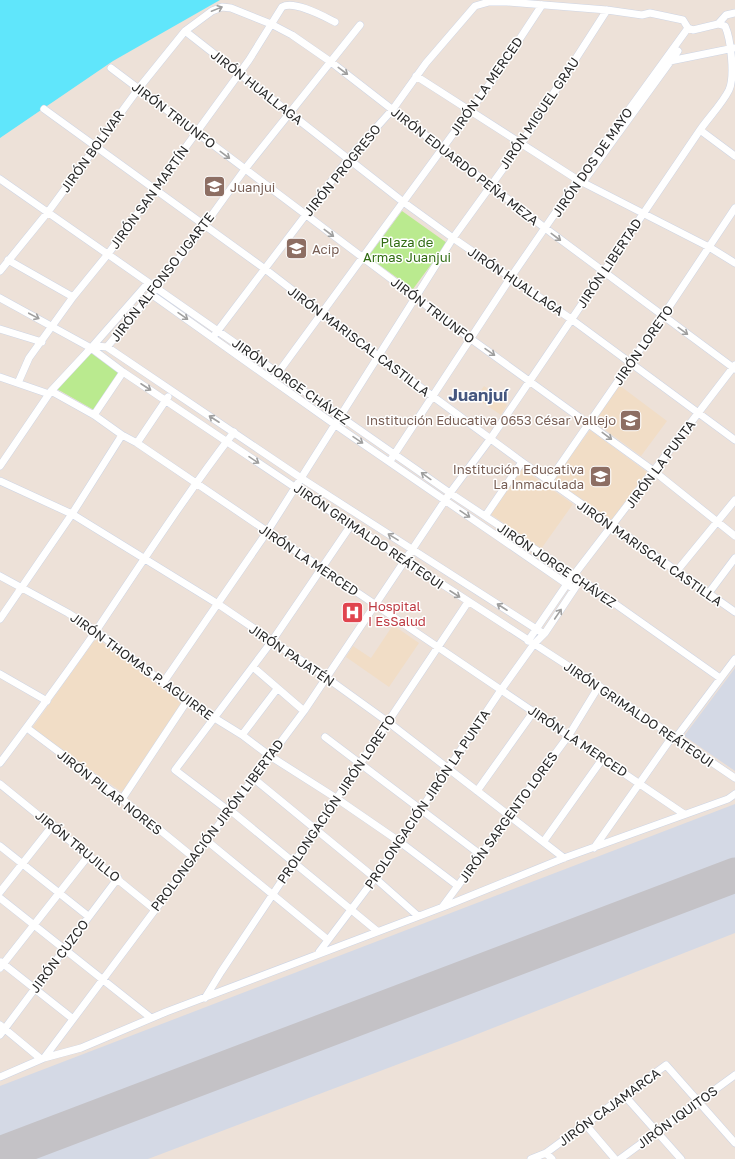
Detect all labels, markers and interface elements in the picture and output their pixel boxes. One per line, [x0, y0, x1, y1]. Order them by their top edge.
one-way arrow [211, 5, 223, 13]
street label: JIRÓN LA MERCED [446, 34, 526, 138]
street label: JIRÓN HUALLAGA [208, 46, 306, 128]
street label: JIRÓN MIGUEL GRAU [496, 54, 582, 172]
one-way arrow [337, 67, 348, 75]
street label: JIRÓN TRIUNFO [129, 78, 219, 152]
street label: JIRÓN EDUARDO PEÑA MEZA [388, 104, 542, 229]
street label: JIRÓN DOS DE MAYO [548, 104, 636, 220]
street label: JIRÓN BOLÍVAR [57, 107, 127, 195]
street label: JIRÓN PROGRESO [300, 121, 384, 219]
street label: JIRÓN SAN MARTÍN [106, 142, 192, 252]
one-way arrow [220, 150, 231, 159]
school or university icon: Juanjui [202, 174, 228, 200]
place label: Juanjui [230, 179, 275, 195]
street label: JIRÓN ALFONSO UGARTE [107, 209, 217, 345]
street label: JIRÓN LIBERTAD [573, 215, 645, 311]
one-way arrow [324, 228, 335, 237]
one-way arrow [550, 233, 561, 241]
park label: Plaza de Armas Juanjui [363, 234, 451, 265]
school or university icon: Acip [284, 236, 310, 262]
place label: Acip [312, 241, 339, 257]
street label: JIRÓN HUALLAGA [465, 243, 567, 319]
street label: JIRÓN TRIUNFO [388, 273, 478, 347]
street label: JIRÓN MARISCAL CASTILLA [285, 282, 433, 400]
street label: JIRÓN LORETO [610, 302, 676, 388]
one-way arrow [177, 312, 188, 320]
one-way arrow [28, 313, 40, 320]
one-way arrow [678, 326, 689, 335]
street label: JIRÓN JORGE CHÁVEZ [229, 334, 353, 428]
one-way arrow [484, 348, 495, 356]
one-way arrow [140, 383, 151, 391]
district label: Juanjuí [448, 384, 509, 405]
school or university icon: Institución Educativa 0653 César Vallejo [618, 407, 644, 433]
place label: Institución Educativa 0653 César Vallejo [366, 412, 616, 428]
one-way arrow [208, 415, 220, 423]
street label: JIRÓN LA PUNTA [622, 417, 699, 511]
one-way arrow [601, 431, 612, 440]
one-way arrow [352, 436, 363, 444]
one-way arrow [248, 456, 259, 464]
place label: Institución Educativa La Inmaculada [453, 461, 584, 492]
school or university icon: Institución Educativa La Inmaculada [587, 463, 613, 489]
one-way arrow [420, 472, 431, 480]
street label: JIRÓN GRIMALDO REÁTEGUI [291, 480, 447, 592]
street label: JIRÓN MARISCAL CASTILLA [574, 497, 726, 609]
one-way arrow [459, 510, 471, 518]
street label: JIRÓN JORGE CHÁVEZ [495, 519, 620, 611]
street label: JIRÓN LA MERCED [256, 521, 362, 599]
one-way arrow [387, 533, 399, 541]
one-way arrow [449, 590, 461, 598]
place label: Hospital I EsSalud [368, 598, 426, 629]
hospital icon: Hospital I EsSalud [339, 600, 365, 626]
one-way arrow [497, 603, 508, 611]
street label: JIRÓN THOMAS P. AGUIRRE [68, 609, 217, 723]
one-way arrow [554, 609, 562, 620]
street label: JIRÓN PAJATÉN [246, 621, 338, 689]
street label: JIRÓN GRIMALDO REÁTEGUI [561, 658, 717, 770]
street label: JIRÓN LA MERCED [525, 702, 631, 780]
street label: PROLONGACIÓN JIRÓN LA PUNTA [361, 706, 493, 892]
street label: PROLONGACIÓN JIRÓN LORETO [273, 712, 399, 886]
street label: PROLONGACIÓN JIRÓN LIBERTAD [147, 736, 287, 914]
street label: JIRÓN PILAR NORES [54, 746, 166, 838]
street label: JIRÓN SARGENTO LORES [455, 748, 561, 886]
street label: JIRÓN TRUJILLO [32, 807, 124, 885]
street label: JIRÓN CUZCO [26, 916, 92, 996]
street label: JIRÓN CAJAMARCA [555, 1065, 663, 1149]
street label: JIRÓN IQUITOS [634, 1082, 720, 1152]

